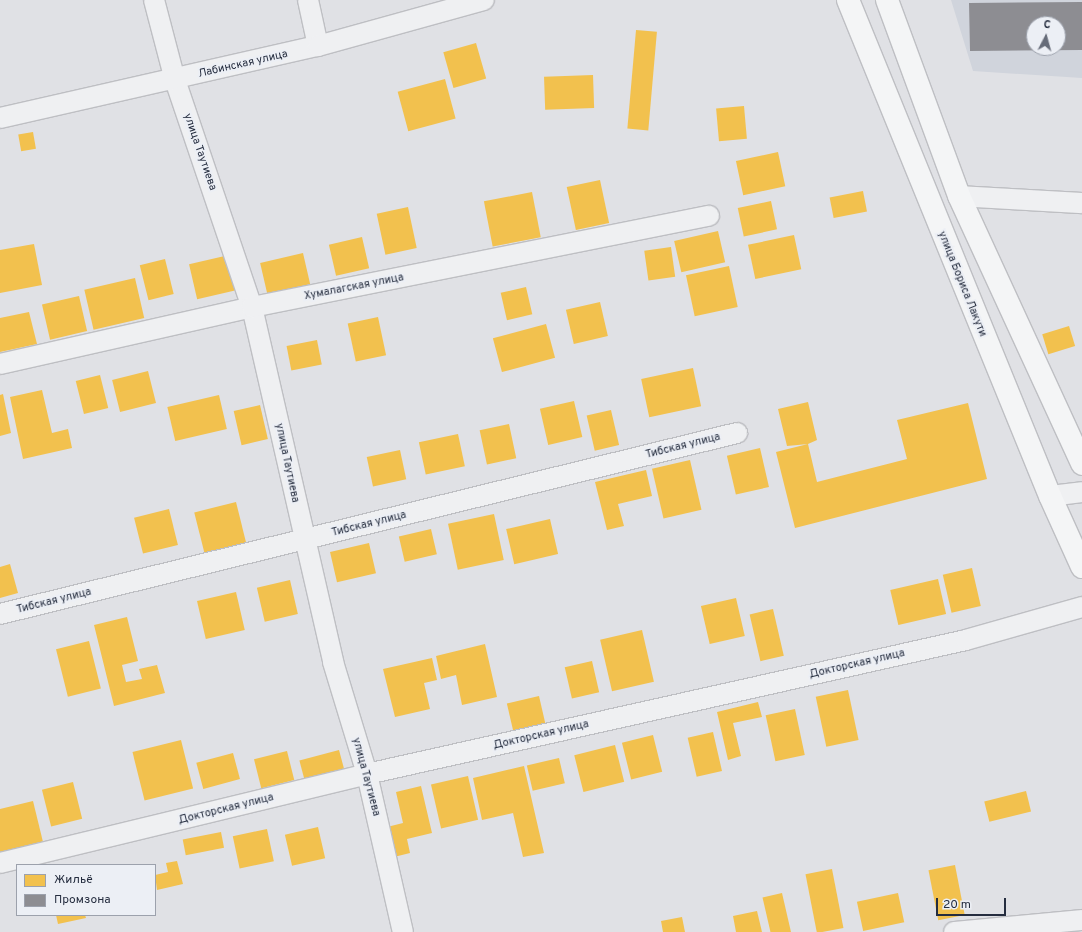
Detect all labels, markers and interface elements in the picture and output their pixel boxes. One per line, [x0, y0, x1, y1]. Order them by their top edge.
north arrow [1026, 16, 1066, 56]
text: С [1043, 18, 1051, 32]
street label: Лабинская улица [197, 47, 289, 81]
street label: улица Таутиева [181, 111, 219, 193]
street label: улица Бориса Лакути [935, 229, 989, 339]
street label: Хумалагская улица [303, 271, 405, 303]
street label: улица Таутиева [272, 422, 302, 504]
street label: Тибская улица [644, 430, 722, 462]
street label: Тибская улица [330, 508, 408, 540]
street label: Тибская улица [15, 585, 93, 617]
street label: Докторская улица [808, 647, 906, 681]
street label: Докторская улица [492, 718, 590, 752]
street label: улица Таутиева [349, 736, 383, 818]
street label: Докторская улица [177, 791, 275, 827]
legend [16, 864, 156, 916]
text: Жильё [54, 872, 93, 888]
scale bar [938, 890, 1008, 916]
text: Промзона [54, 892, 111, 908]
text: 20 m [943, 897, 971, 913]

